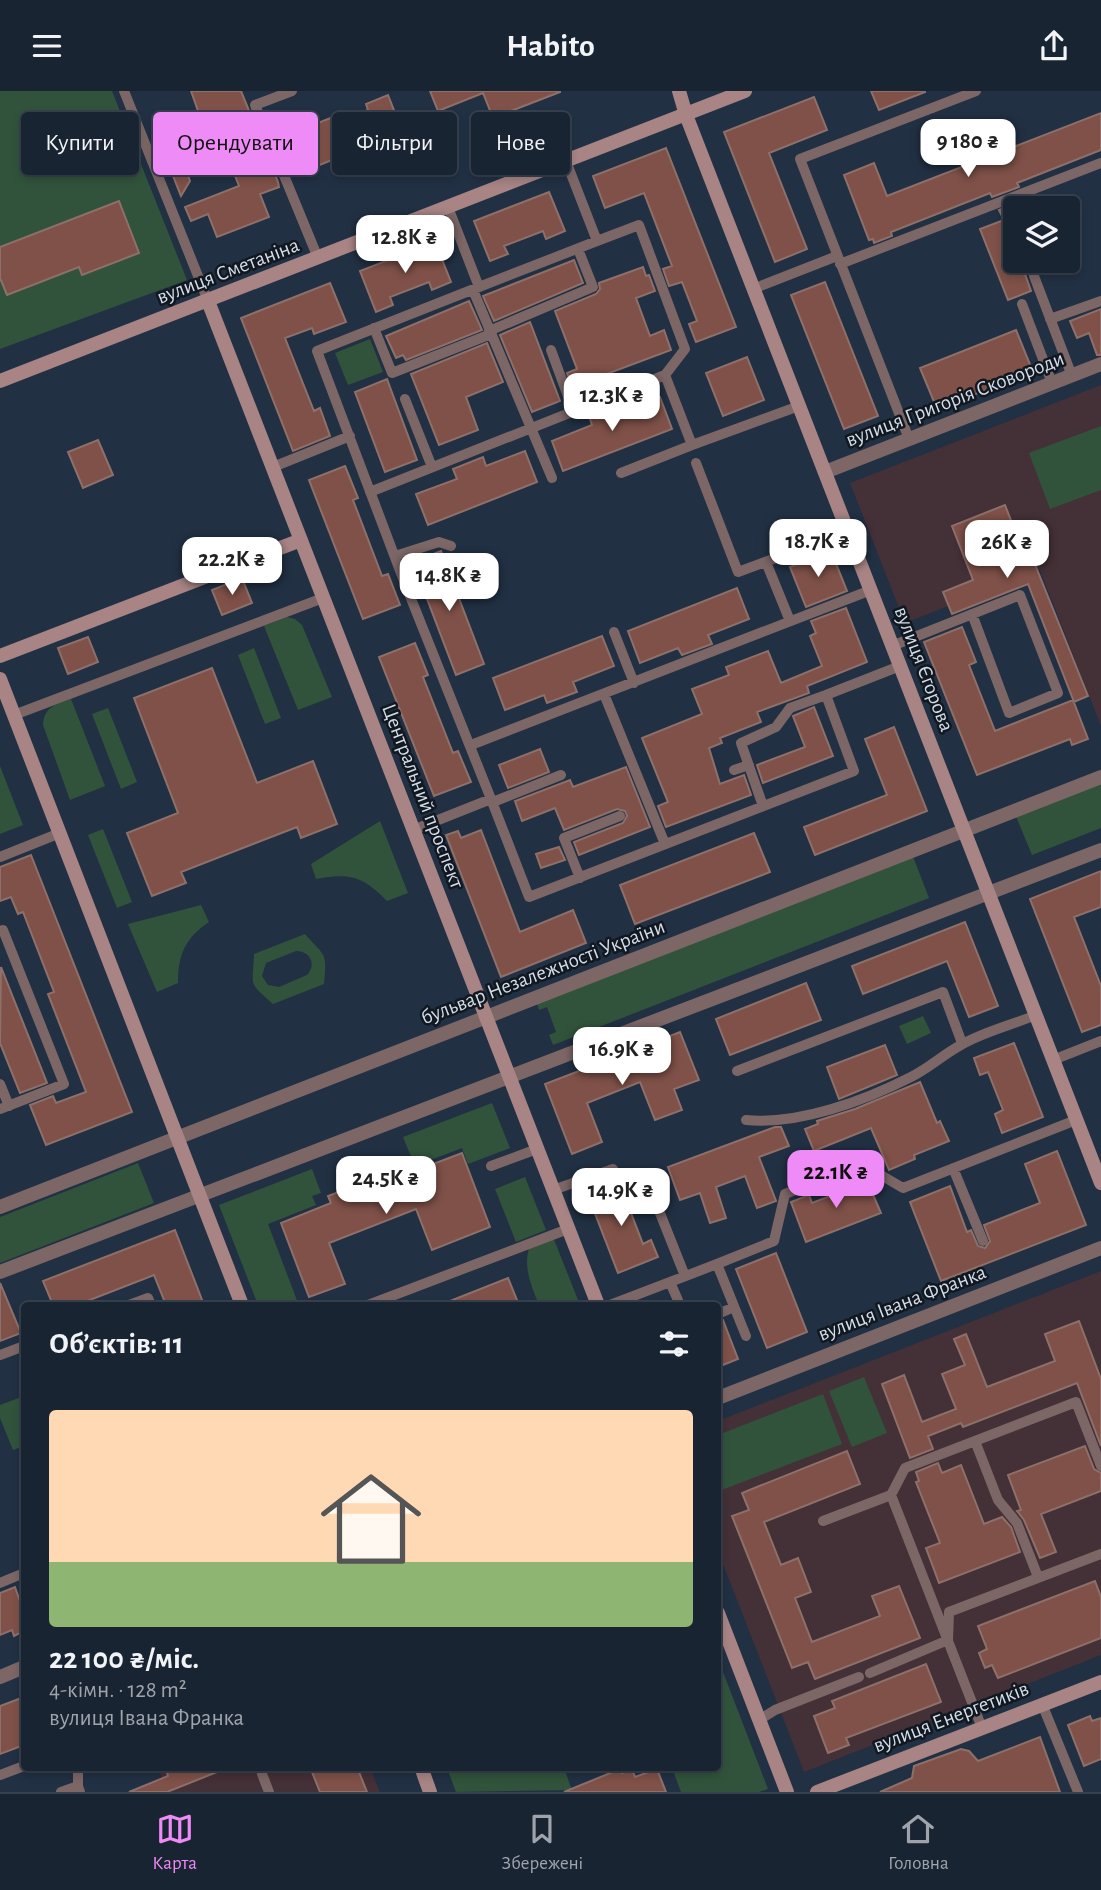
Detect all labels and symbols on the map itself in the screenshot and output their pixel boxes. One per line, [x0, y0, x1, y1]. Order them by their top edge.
pin: 9 180 ₴ [903, 119, 1033, 179]
pin: 12.8K ₴ [340, 215, 470, 275]
street label: вулиця Сметаніна [154, 234, 303, 308]
street label: вулиця Григорія Сковороди [843, 348, 1067, 450]
pin: 12.3K ₴ [547, 373, 677, 433]
pin: 18.7K ₴ [753, 519, 883, 579]
pin: 26K ₴ [958, 521, 1056, 580]
pin: 22.2K ₴ [167, 538, 297, 597]
pin: 14.8K ₴ [384, 553, 514, 613]
street label: вулиця Єгорова [891, 604, 958, 735]
street label: Центральний проспект [378, 701, 468, 892]
street label: бульвар Незалежності України [418, 916, 668, 1028]
pin: 16.9K ₴ [557, 1027, 687, 1087]
pin: 22.1K ₴ [771, 1151, 901, 1210]
pin: 24.5K ₴ [321, 1157, 451, 1216]
pin: 14.9K ₴ [556, 1169, 686, 1228]
street label: вулиця Івана Франка [815, 1261, 989, 1345]
street label: вулиця Енергетиків [870, 1678, 1032, 1756]

